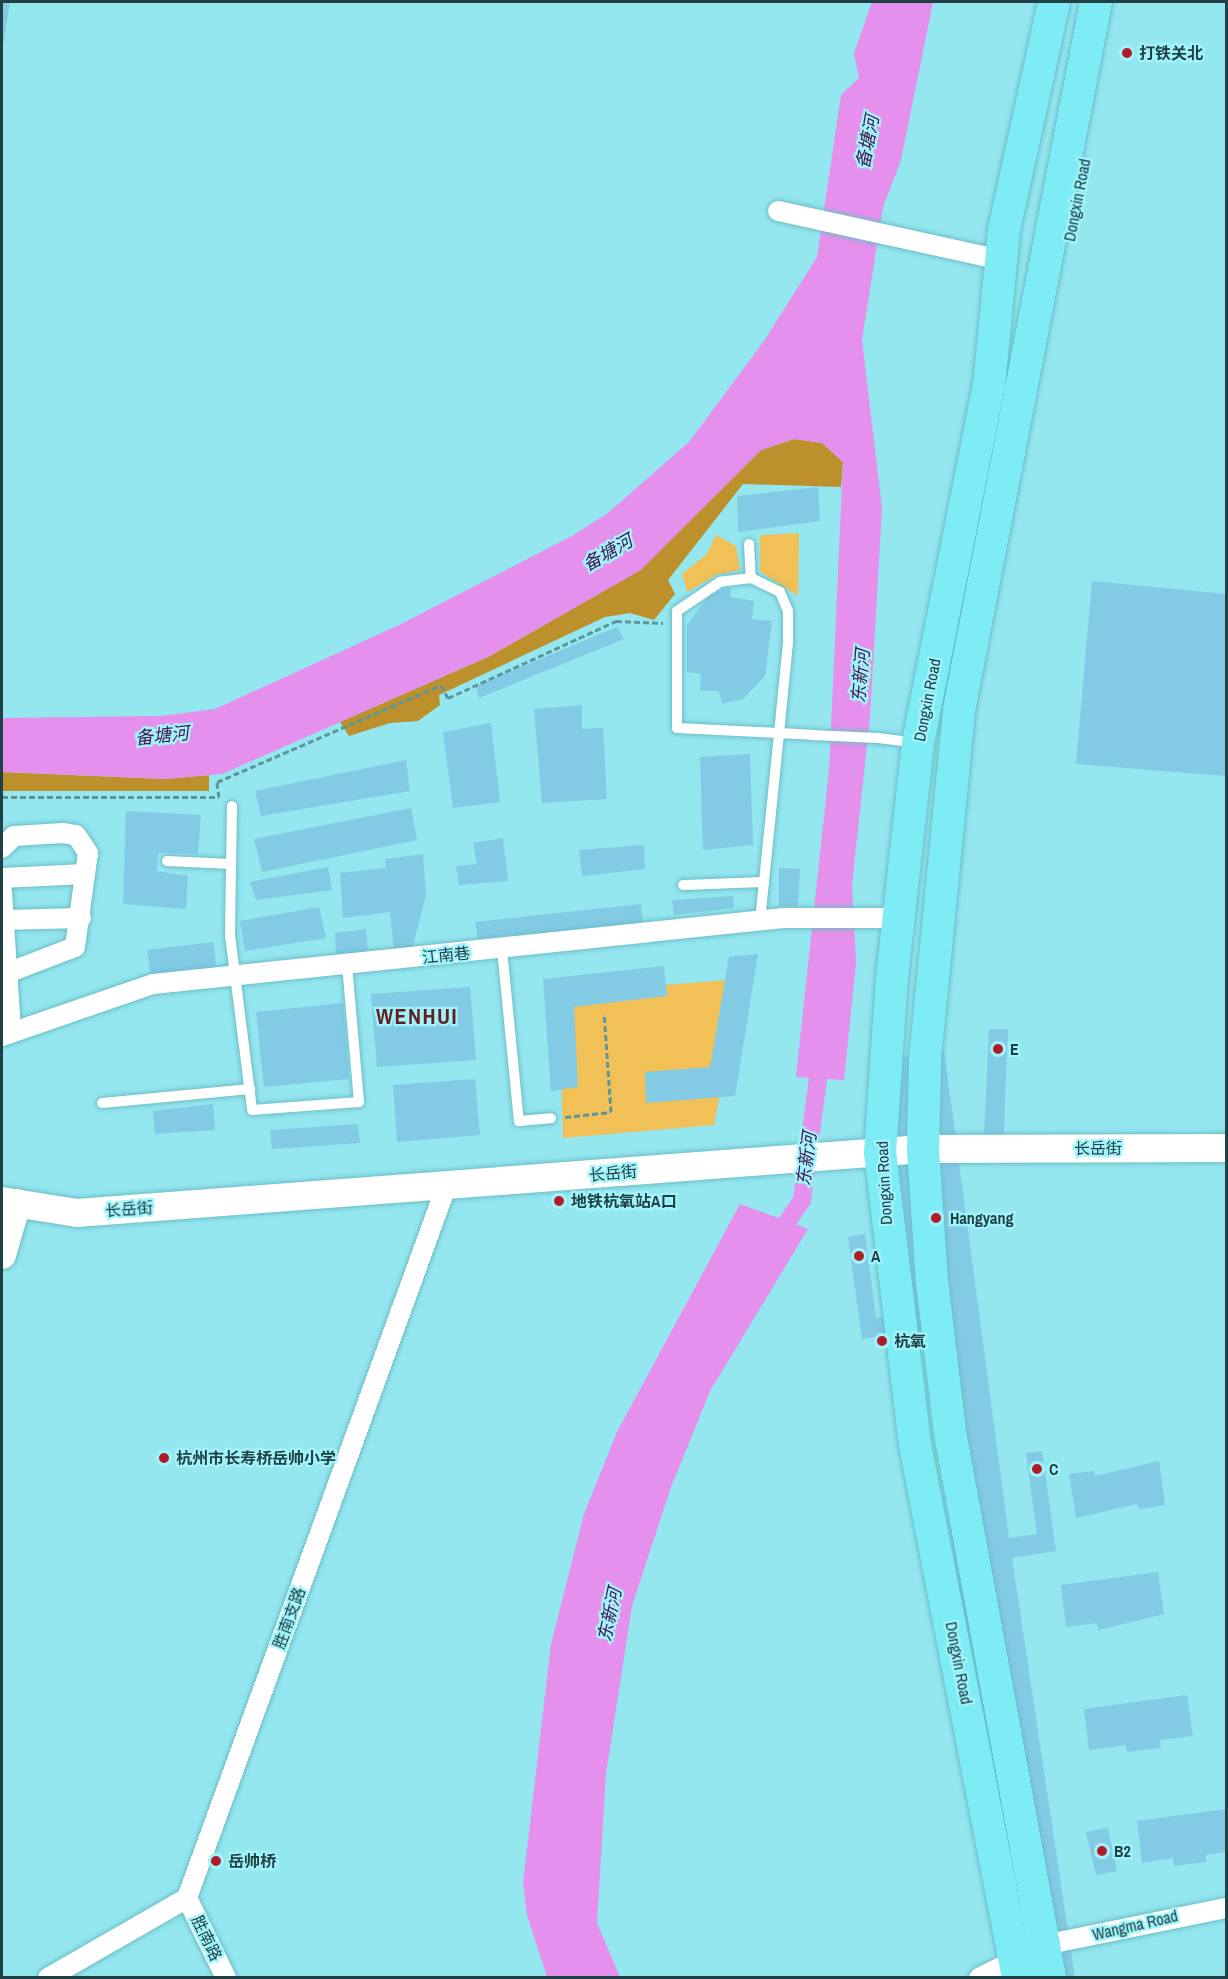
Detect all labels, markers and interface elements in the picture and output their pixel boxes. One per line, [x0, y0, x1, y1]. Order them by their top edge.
place label: 打铁关北 [1139, 43, 1203, 63]
marker: 打铁关北 [1120, 46, 1134, 60]
water label: 备塘河 [852, 113, 884, 171]
street label: Dongxin Road [1060, 157, 1094, 243]
water label: 备塘河 [579, 530, 637, 576]
water label: 东新河 [848, 648, 874, 704]
street label: Dongxin Road [910, 657, 944, 743]
water label: 备塘河 [134, 722, 190, 750]
street label: 江南巷 [421, 943, 471, 967]
district label: WENHUI [376, 1004, 458, 1030]
place label: E [1010, 1039, 1019, 1059]
marker: E [991, 1042, 1005, 1056]
water label: 东新河 [793, 1131, 821, 1187]
street label: 长岳街 [1074, 1138, 1122, 1158]
street label: Dongxin Road [872, 1141, 896, 1225]
street label: 长岳街 [588, 1161, 638, 1185]
place label: 地铁杭氧站A口 [571, 1191, 676, 1211]
marker: 地铁杭氧站A口 [552, 1194, 566, 1208]
street label: 长岳街 [104, 1198, 154, 1220]
place label: Hangyang [950, 1208, 1013, 1228]
marker: Hangyang [927, 1209, 945, 1227]
place label: A [871, 1246, 880, 1266]
marker: A [852, 1249, 866, 1263]
place label: 杭氧 [894, 1331, 926, 1351]
marker: 杭氧 [875, 1334, 889, 1348]
place label: 杭州市长寿桥岳帅小学 [176, 1448, 336, 1468]
marker: 杭州市长寿桥岳帅小学 [157, 1451, 171, 1465]
place label: C [1049, 1459, 1058, 1479]
marker: C [1030, 1462, 1044, 1476]
street label: 胜南支路 [269, 1585, 309, 1651]
water label: 东新河 [594, 1586, 626, 1644]
street label: Dongxin Road [942, 1620, 976, 1706]
place label: B2 [1114, 1841, 1131, 1861]
marker: B2 [1095, 1844, 1109, 1858]
place label: 岳帅桥 [228, 1851, 276, 1871]
marker: 岳帅桥 [209, 1854, 223, 1868]
street label: Wangma Road [1090, 1906, 1180, 1944]
street label: 胜南路 [188, 1912, 226, 1964]

